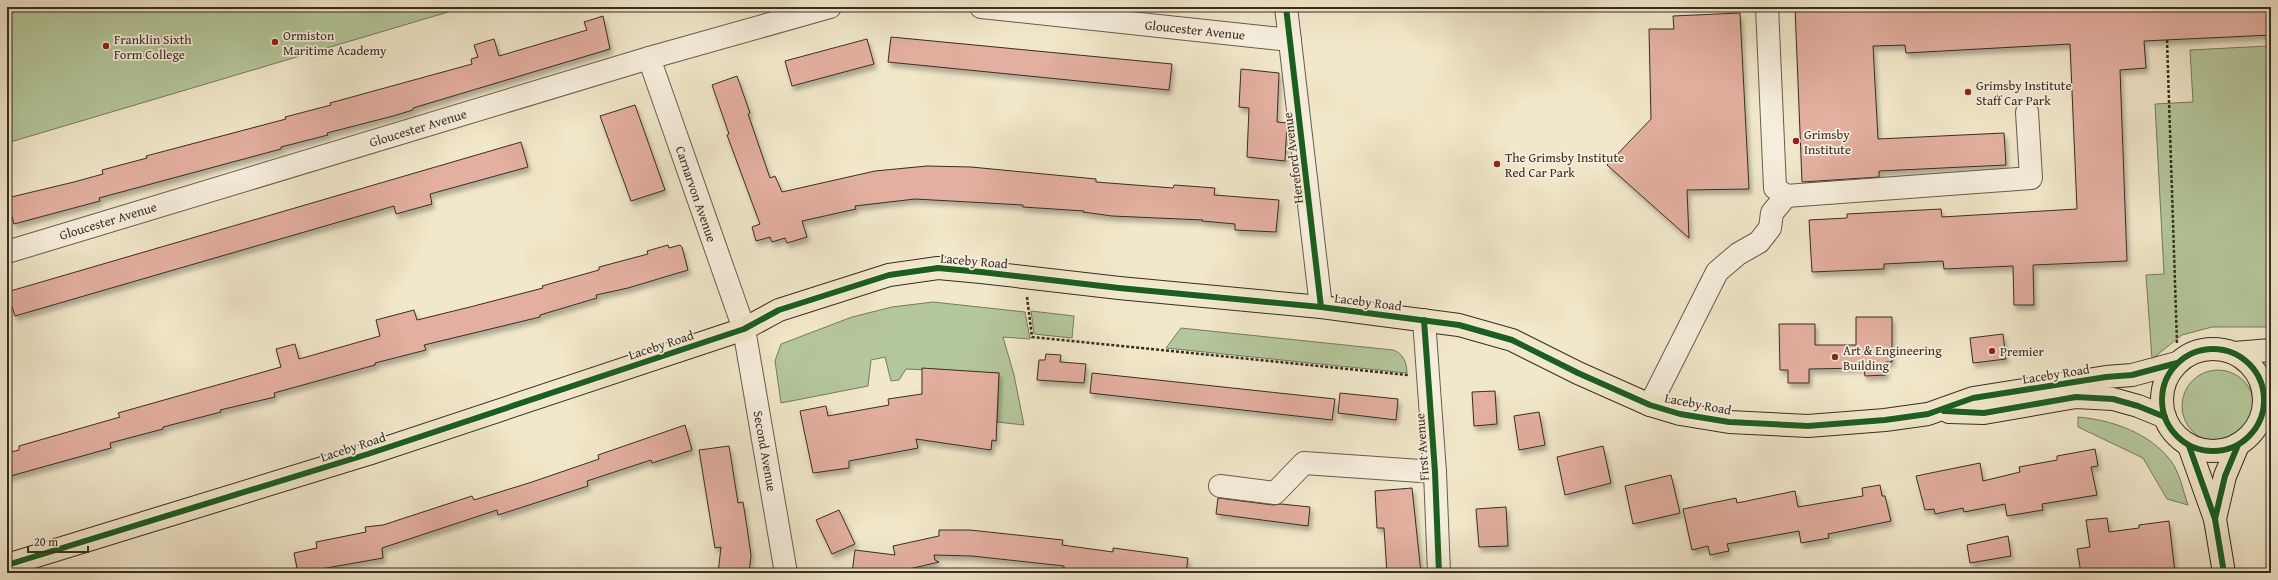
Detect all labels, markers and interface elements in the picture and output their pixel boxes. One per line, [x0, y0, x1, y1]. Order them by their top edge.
street label: Gloucester Avenue [1144, 15, 1246, 45]
place label: Ormiston Maritime Academy [283, 26, 387, 60]
place label: Franklin Sixth Form College [114, 30, 192, 64]
marker: Ormiston Maritime Academy [270, 37, 280, 47]
marker: Franklin Sixth Form College [101, 41, 111, 51]
place label: Grimsby Institute Staff Car Park [1976, 76, 2072, 110]
marker: Grimsby Institute Staff Car Park [1963, 87, 1973, 97]
street label: Gloucester Avenue [367, 104, 469, 152]
street label: Hereford Avenue [1278, 111, 1308, 205]
place label: Grimsby Institute [1804, 125, 1851, 159]
marker: Grimsby Institute [1791, 136, 1801, 146]
street label: Carnarvon Avenue [671, 143, 721, 245]
place label: The Grimsby Institute Red Car Park [1505, 148, 1624, 182]
marker: The Grimsby Institute Red Car Park [1492, 159, 1502, 169]
street label: Gloucester Avenue [57, 197, 159, 245]
street label: Laceby Road [939, 249, 1009, 273]
street label: Laceby Road [1333, 288, 1403, 316]
street label: Laceby Road [626, 325, 696, 364]
place label: Art & Engineering Building [1843, 341, 1942, 375]
place label: Premier [2000, 342, 2045, 361]
marker: Premier [1987, 346, 1997, 356]
marker: Art & Engineering Building [1830, 352, 1840, 362]
street label: Laceby Road [2021, 359, 2091, 389]
street label: Laceby Road [1663, 388, 1733, 420]
street label: Second Avenue [749, 409, 781, 493]
street label: First Avenue [1410, 412, 1434, 482]
street label: Laceby Road [318, 427, 388, 466]
scale bar [28, 528, 88, 554]
text: 20 m [34, 533, 58, 550]

